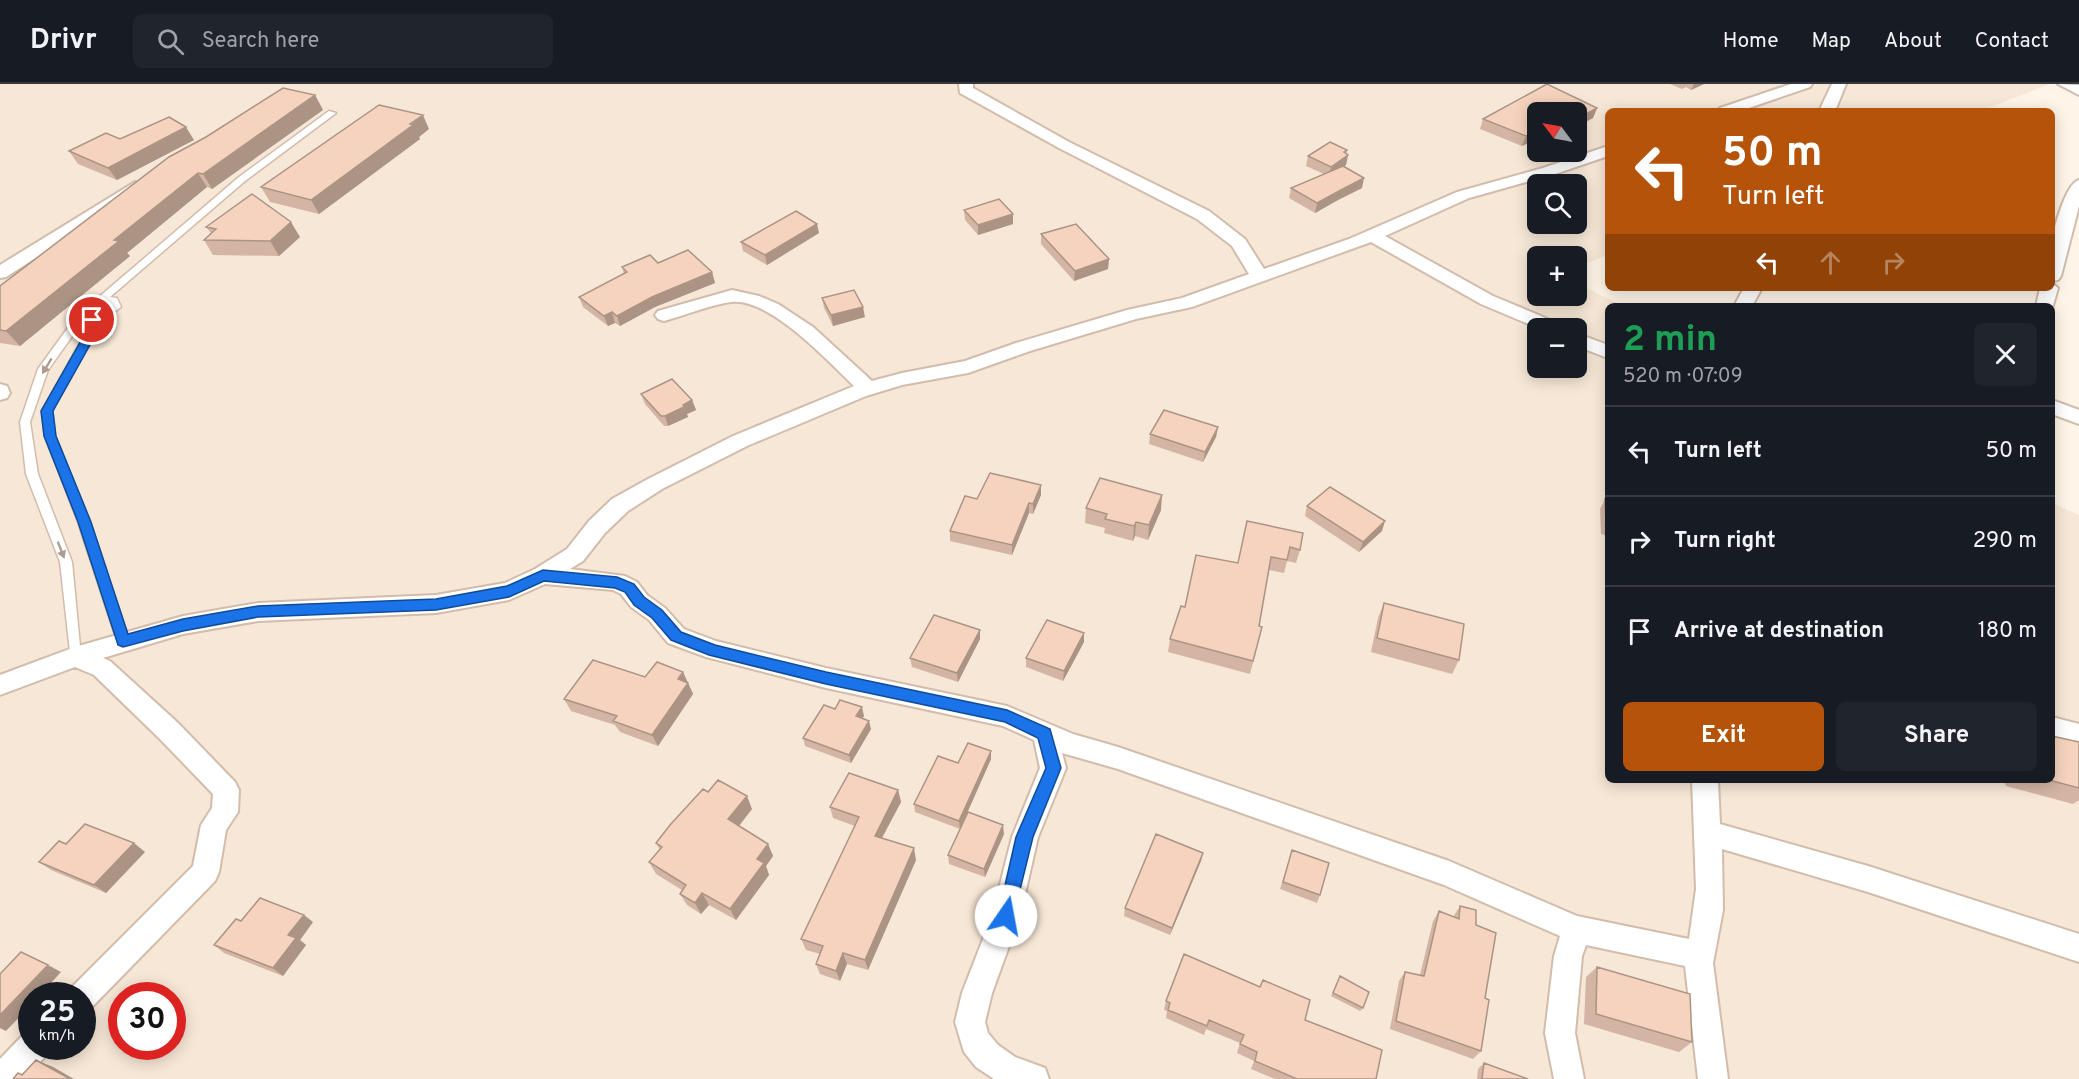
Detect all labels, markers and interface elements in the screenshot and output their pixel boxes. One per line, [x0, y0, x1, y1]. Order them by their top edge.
search box [133, 14, 553, 68]
text: Drivr [30, 23, 97, 59]
icon: search [154, 25, 187, 58]
text: Search here [202, 28, 319, 55]
text: Home [1723, 28, 1779, 55]
text: Map [1812, 28, 1851, 55]
text: About [1884, 28, 1942, 55]
text: Contact [1975, 28, 2049, 55]
north arrow [1527, 102, 1587, 162]
map controls [1527, 102, 1587, 378]
text: 50 m [1722, 128, 1823, 181]
icon: left [1623, 132, 1701, 210]
button: search [1527, 174, 1587, 234]
text: Turn left [1722, 180, 1824, 214]
button: + [1527, 246, 1587, 306]
icon: left [1751, 246, 1784, 279]
icon: ahead [1814, 246, 1847, 279]
icon: right [1877, 246, 1910, 279]
pin [66, 294, 117, 345]
icon: arrive [75, 303, 108, 336]
button: − [1527, 318, 1587, 378]
text: 2 min [1623, 318, 1717, 364]
button: close [1974, 323, 2037, 386]
one-way arrow [41, 358, 52, 374]
text: 520 m · 07:09 [1623, 364, 1743, 390]
icon: left [1623, 435, 1656, 468]
text: Turn left [1674, 438, 1762, 465]
text: 50 m [1985, 438, 2037, 465]
icon: right [1623, 525, 1656, 558]
text: Turn right [1674, 528, 1776, 555]
text: 290 m [1973, 528, 2037, 555]
one-way arrow [57, 542, 67, 560]
icon: arrive [1623, 615, 1656, 648]
text: Arrive at destination [1674, 618, 1884, 645]
text: 180 m [1978, 618, 2037, 645]
button: Exit [1623, 702, 1824, 771]
button: Share [1836, 702, 2037, 771]
position arrow [974, 884, 1038, 948]
speed limit sign: 30 [108, 982, 186, 1060]
text: 25 [39, 995, 75, 1032]
text: km/h [39, 1027, 75, 1046]

